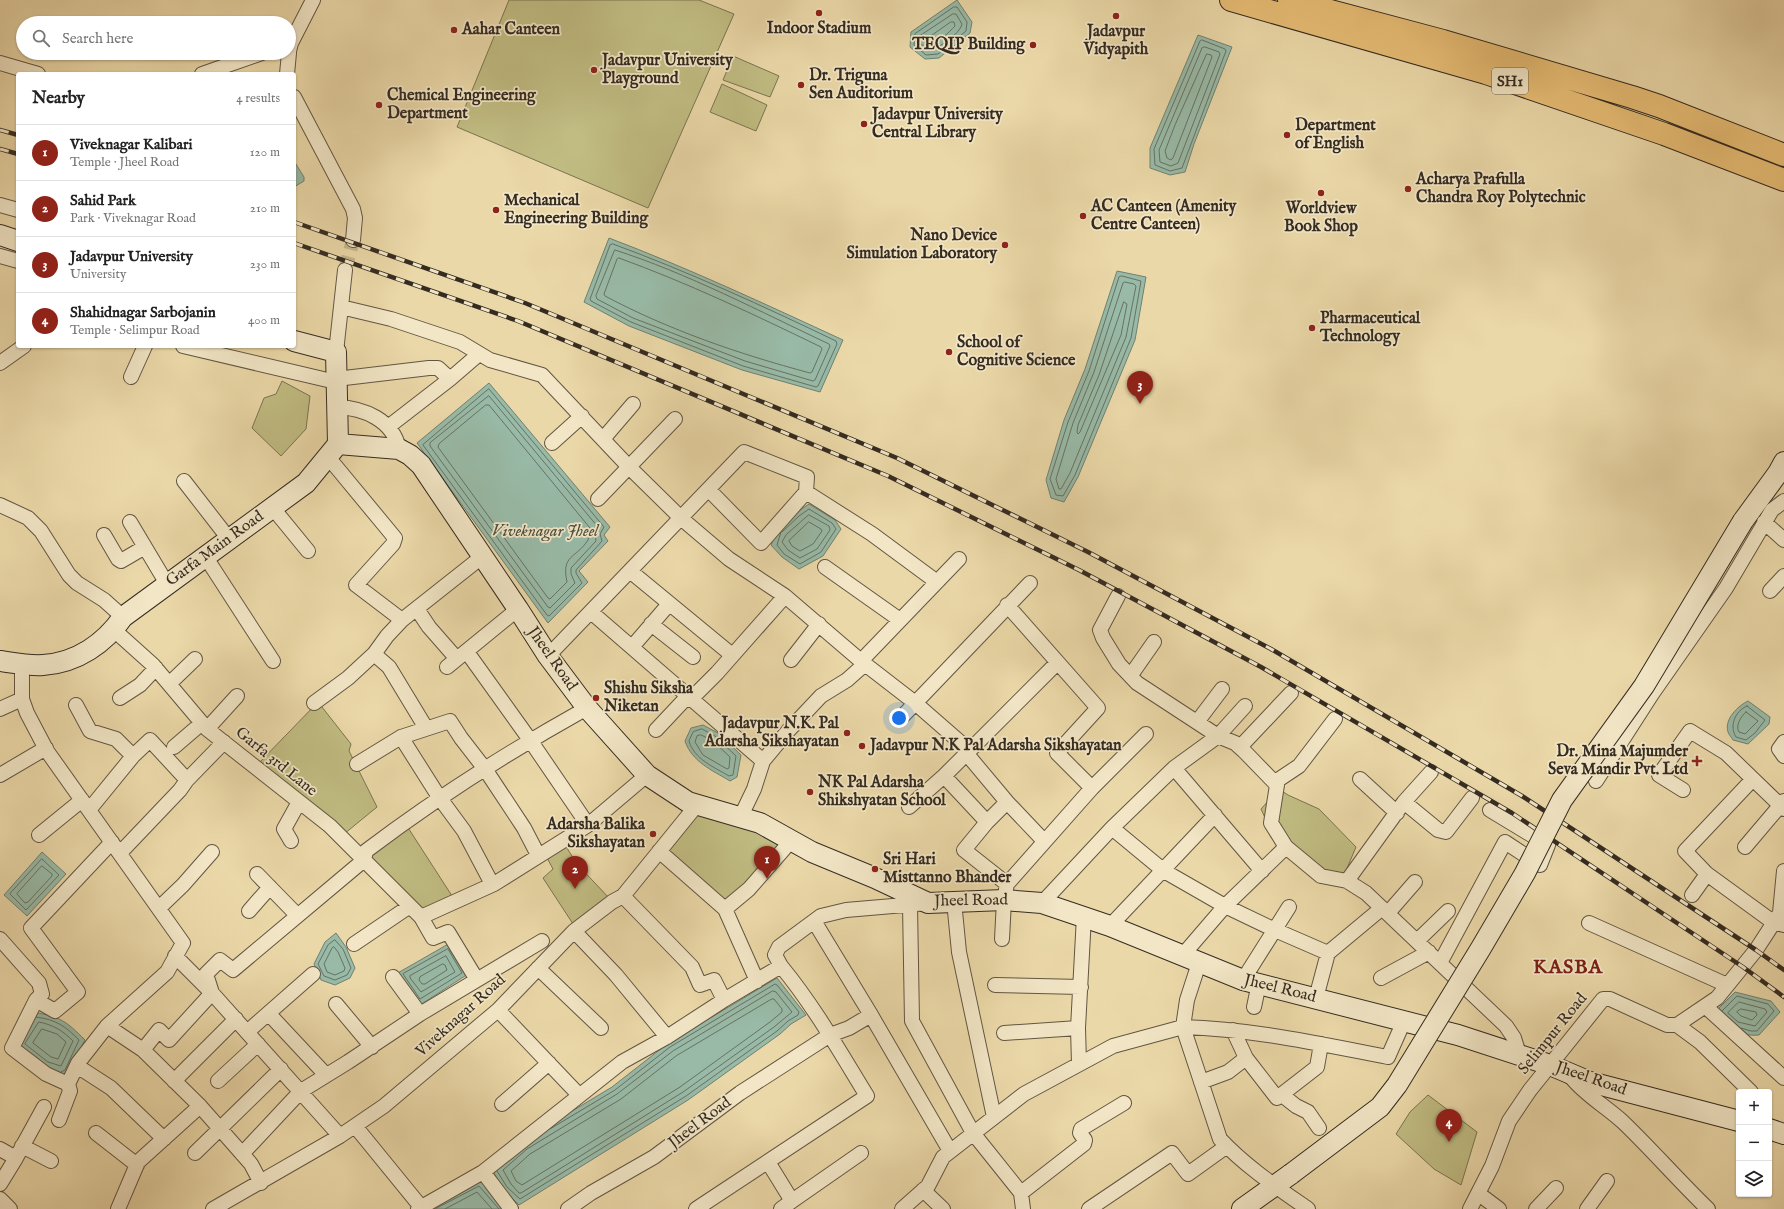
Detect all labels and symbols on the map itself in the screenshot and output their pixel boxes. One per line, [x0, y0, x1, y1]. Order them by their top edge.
marker: Indoor Stadium [814, 8, 824, 18]
marker: Jadavpur Vidyapith [1111, 11, 1121, 21]
place label: Indoor Stadium [767, 19, 872, 39]
place label: Aahar Canteen [461, 20, 561, 40]
place label: Jadavpur Vidyapith [1083, 22, 1149, 60]
marker: Aahar Canteen [449, 25, 459, 35]
place label: TEQIP Building [911, 35, 1026, 55]
marker: TEQIP Building [1028, 40, 1038, 50]
place label: Jadavpur University Playground [600, 51, 734, 89]
marker: Jadavpur University Playground [589, 65, 599, 75]
place label: Dr. Triguna Sen Auditorium [809, 66, 914, 104]
road number: SH1 [1492, 68, 1528, 94]
marker: Dr. Triguna Sen Auditorium [796, 80, 806, 90]
place label: Chemical Engineering Department [387, 86, 537, 124]
marker: Chemical Engineering Department [374, 100, 384, 110]
place label: Jadavpur University Central Library [870, 105, 1004, 143]
place label: Department of English [1295, 116, 1376, 154]
marker: Jadavpur University Central Library [859, 119, 869, 129]
marker: Department of English [1282, 130, 1292, 140]
place label: Acharya Prafulla Chandra Roy Polytechnic [1415, 170, 1586, 208]
marker: Acharya Prafulla Chandra Roy Polytechnic [1403, 184, 1413, 194]
marker: Worldview Book Shop [1316, 188, 1326, 198]
place label: Mechanical Engineering Building [504, 191, 649, 229]
place label: AC Canteen (Amenity Centre Canteen) [1090, 197, 1237, 235]
place label: Worldview Book Shop [1284, 199, 1358, 237]
marker: Mechanical Engineering Building [491, 205, 501, 215]
marker: AC Canteen (Amenity Centre Canteen) [1078, 211, 1088, 221]
place label: Nano Device Simulation Laboratory [846, 226, 998, 264]
marker: Nano Device Simulation Laboratory [1000, 240, 1010, 250]
place label: Pharmaceutical Technology [1319, 309, 1421, 347]
marker: Pharmaceutical Technology [1307, 323, 1317, 333]
place label: School of Cognitive Science [957, 333, 1076, 371]
marker: School of Cognitive Science [944, 347, 954, 357]
pin: 3 [1127, 371, 1153, 404]
street label: Garfa Main Road [162, 507, 268, 591]
water label: Viveknagar Jheel [492, 521, 600, 542]
street label: Jheel Road [522, 621, 582, 695]
place label: Shishu Siksha Niketan [603, 679, 694, 717]
marker: Shishu Siksha Niketan [591, 693, 601, 703]
your location [889, 708, 909, 728]
place label: Jadavpur N.K. Pal Adarsha Sikshayatan [704, 714, 840, 752]
street label: Garfa 3rd Lane [231, 723, 321, 801]
marker: Jadavpur N.K. Pal Adarsha Sikshayatan [842, 728, 852, 738]
place label: Jadavpur N.K Pal Adarsha Sikshayatan [868, 736, 1122, 756]
marker: Jadavpur N.K Pal Adarsha Sikshayatan [857, 741, 867, 751]
place label: Dr. Mina Majumder Seva Mandir Pvt. Ltd [1548, 742, 1688, 780]
marker: Dr. Mina Majumder Seva Mandir Pvt. Ltd [1691, 755, 1703, 767]
place label: NK Pal Adarsha Shikshyatan School [817, 773, 946, 811]
marker: NK Pal Adarsha Shikshyatan School [805, 787, 815, 797]
place label: Adarsha Balika Sikshayatan [546, 815, 646, 853]
marker: Adarsha Balika Sikshayatan [648, 829, 658, 839]
pin: 1 [754, 846, 780, 879]
place label: Sri Hari Misttanno Bhander [883, 850, 1011, 888]
pin: 2 [562, 856, 588, 889]
marker: Sri Hari Misttanno Bhander [870, 864, 880, 874]
street label: Jheel Road [932, 890, 1009, 912]
district label: KASBA [1533, 955, 1603, 980]
street label: Viveknagar Road [411, 970, 510, 1062]
street label: Jheel Road [1240, 970, 1319, 1008]
street label: Selimpur Road [1514, 989, 1592, 1079]
street label: Jheel Road [1551, 1057, 1630, 1101]
street label: Jheel Road [663, 1093, 736, 1154]
pin: 4 [1436, 1109, 1462, 1142]

